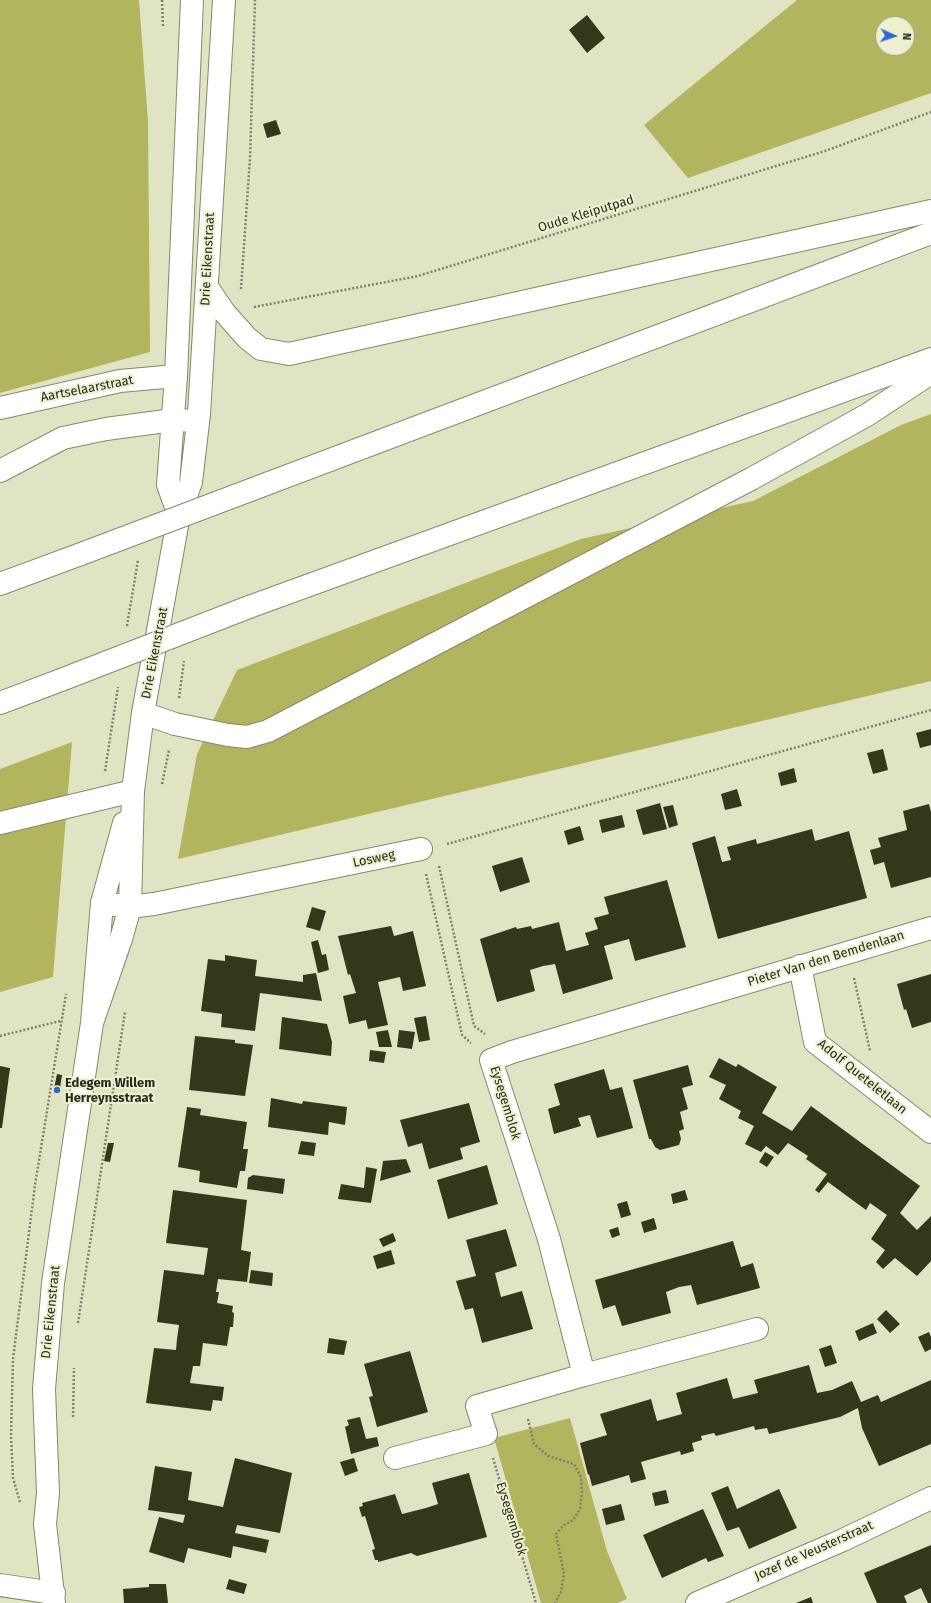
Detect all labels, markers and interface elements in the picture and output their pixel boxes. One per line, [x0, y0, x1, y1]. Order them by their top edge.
north arrow [875, 16, 915, 56]
text: N [900, 33, 913, 41]
street label: Oude Kleiputpad [536, 192, 636, 236]
street label: Drie Eikenstraat [198, 212, 218, 306]
street label: Aartselaarstraat [39, 372, 135, 406]
street label: Drie Eikenstraat [138, 606, 172, 700]
street label: Losweg [351, 847, 397, 871]
street label: Pieter Van den Bemdenlaan [746, 928, 906, 990]
street label: Adolf Queteletlaan [814, 1036, 910, 1118]
street label: Eysegemblok [486, 1064, 524, 1142]
place label: Edegem Willem Herreynsstraat [65, 1075, 155, 1106]
marker: Edegem Willem Herreynsstraat [52, 1085, 62, 1095]
street label: Drie Eikenstraat [38, 1265, 64, 1359]
street label: Eysegemblok [492, 1480, 530, 1558]
street label: Jozef de Veusterstraat [752, 1518, 876, 1584]

